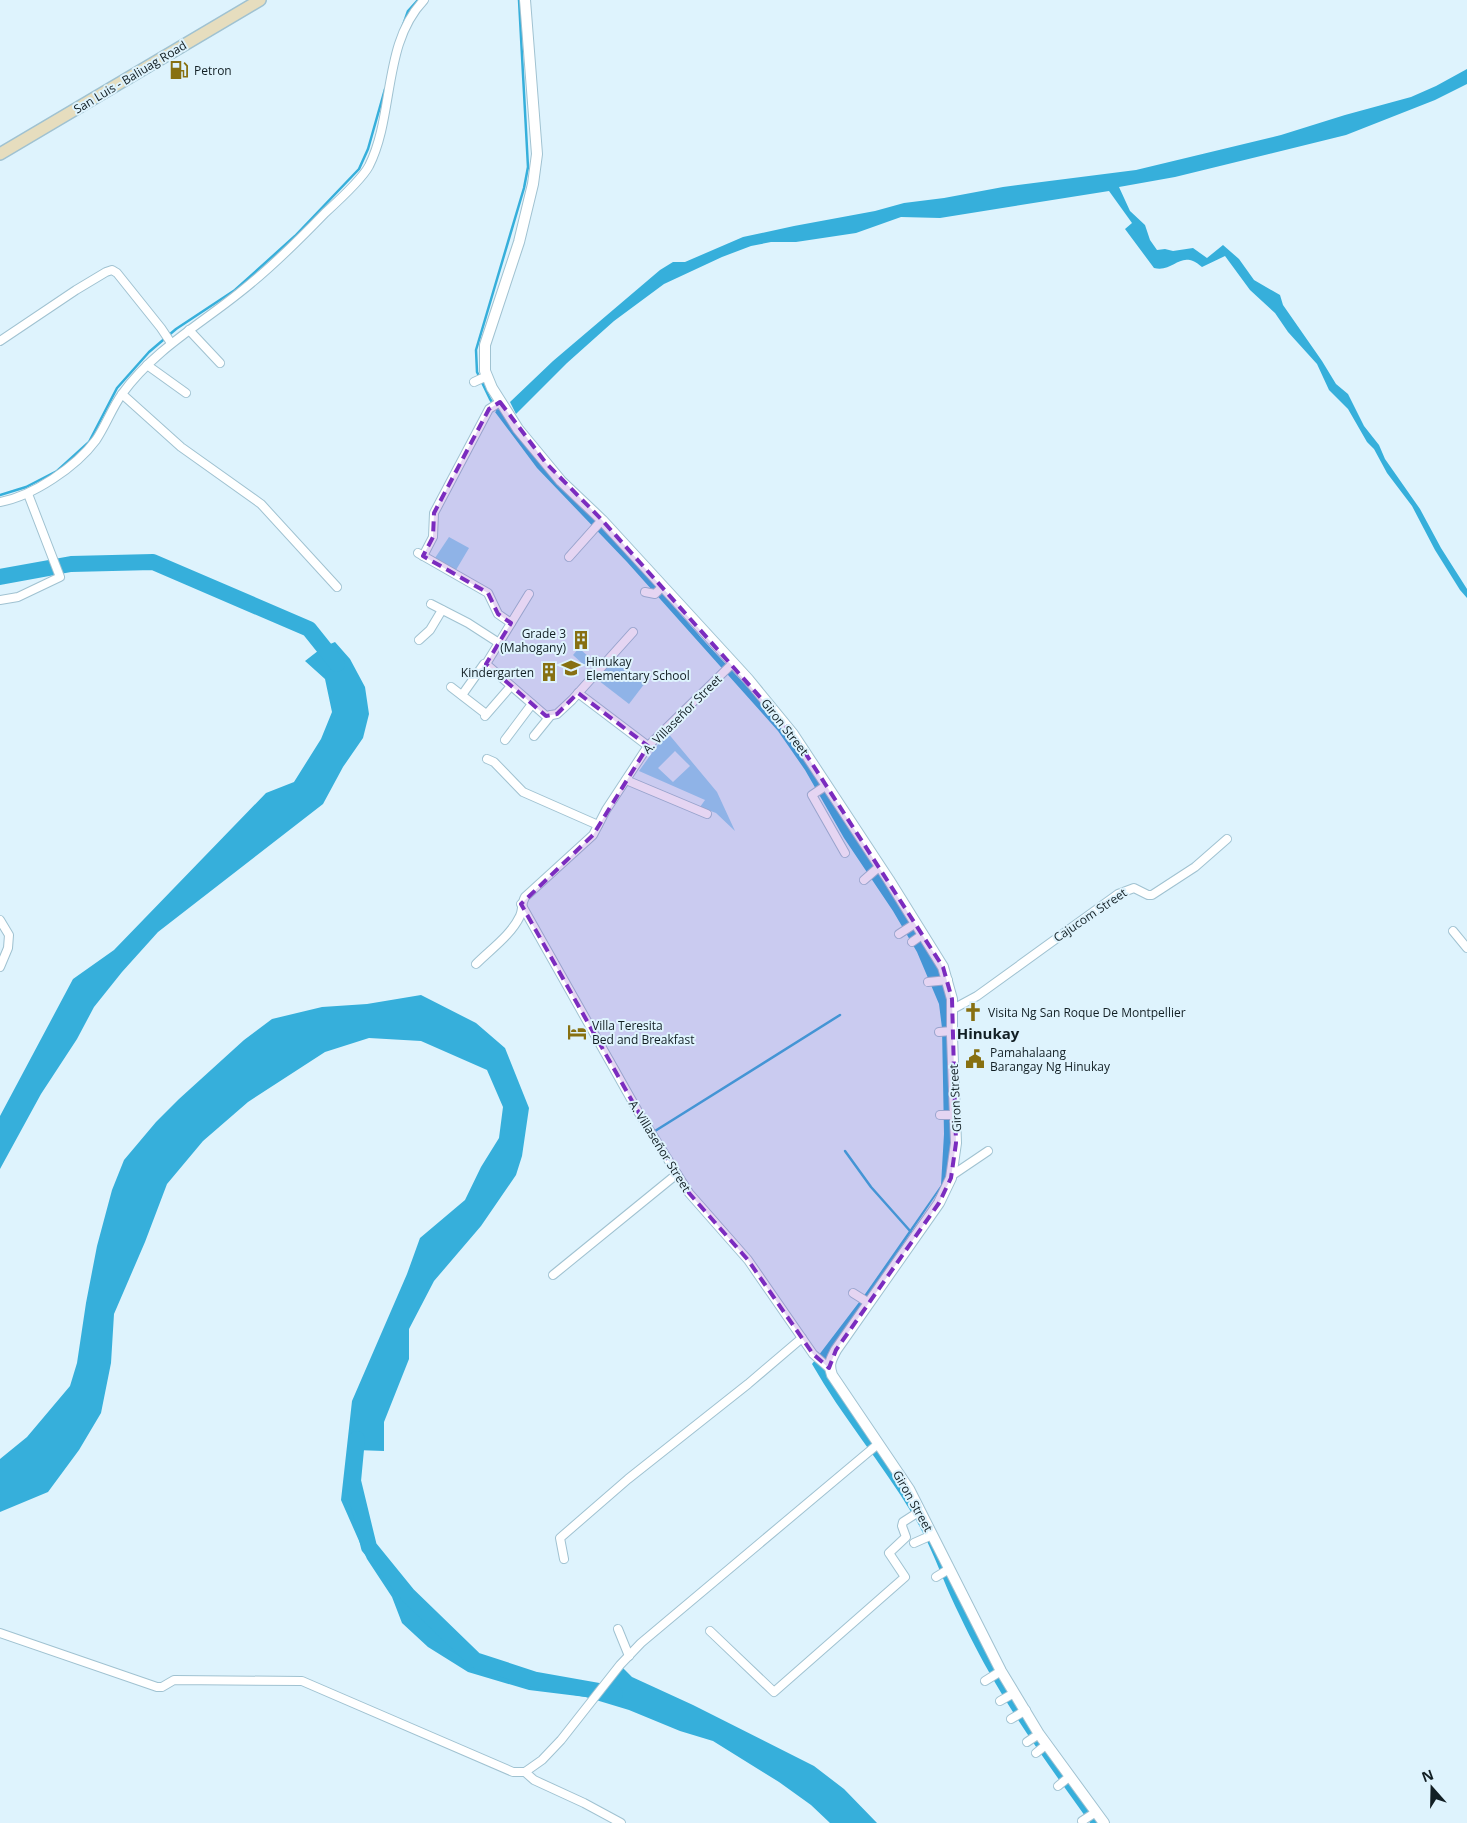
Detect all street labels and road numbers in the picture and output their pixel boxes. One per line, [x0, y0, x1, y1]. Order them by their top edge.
street label: San Luis - Baliuag Road [70, 37, 190, 117]
street label: A. Villaseñor Street [639, 671, 725, 757]
street label: Giron Street [757, 695, 813, 759]
street label: Cajucom Street [1050, 884, 1130, 946]
street label: Giron Street [945, 1064, 965, 1132]
street label: A. Villaseñor Street [625, 1097, 695, 1195]
street label: Giron Street [889, 1467, 937, 1535]

